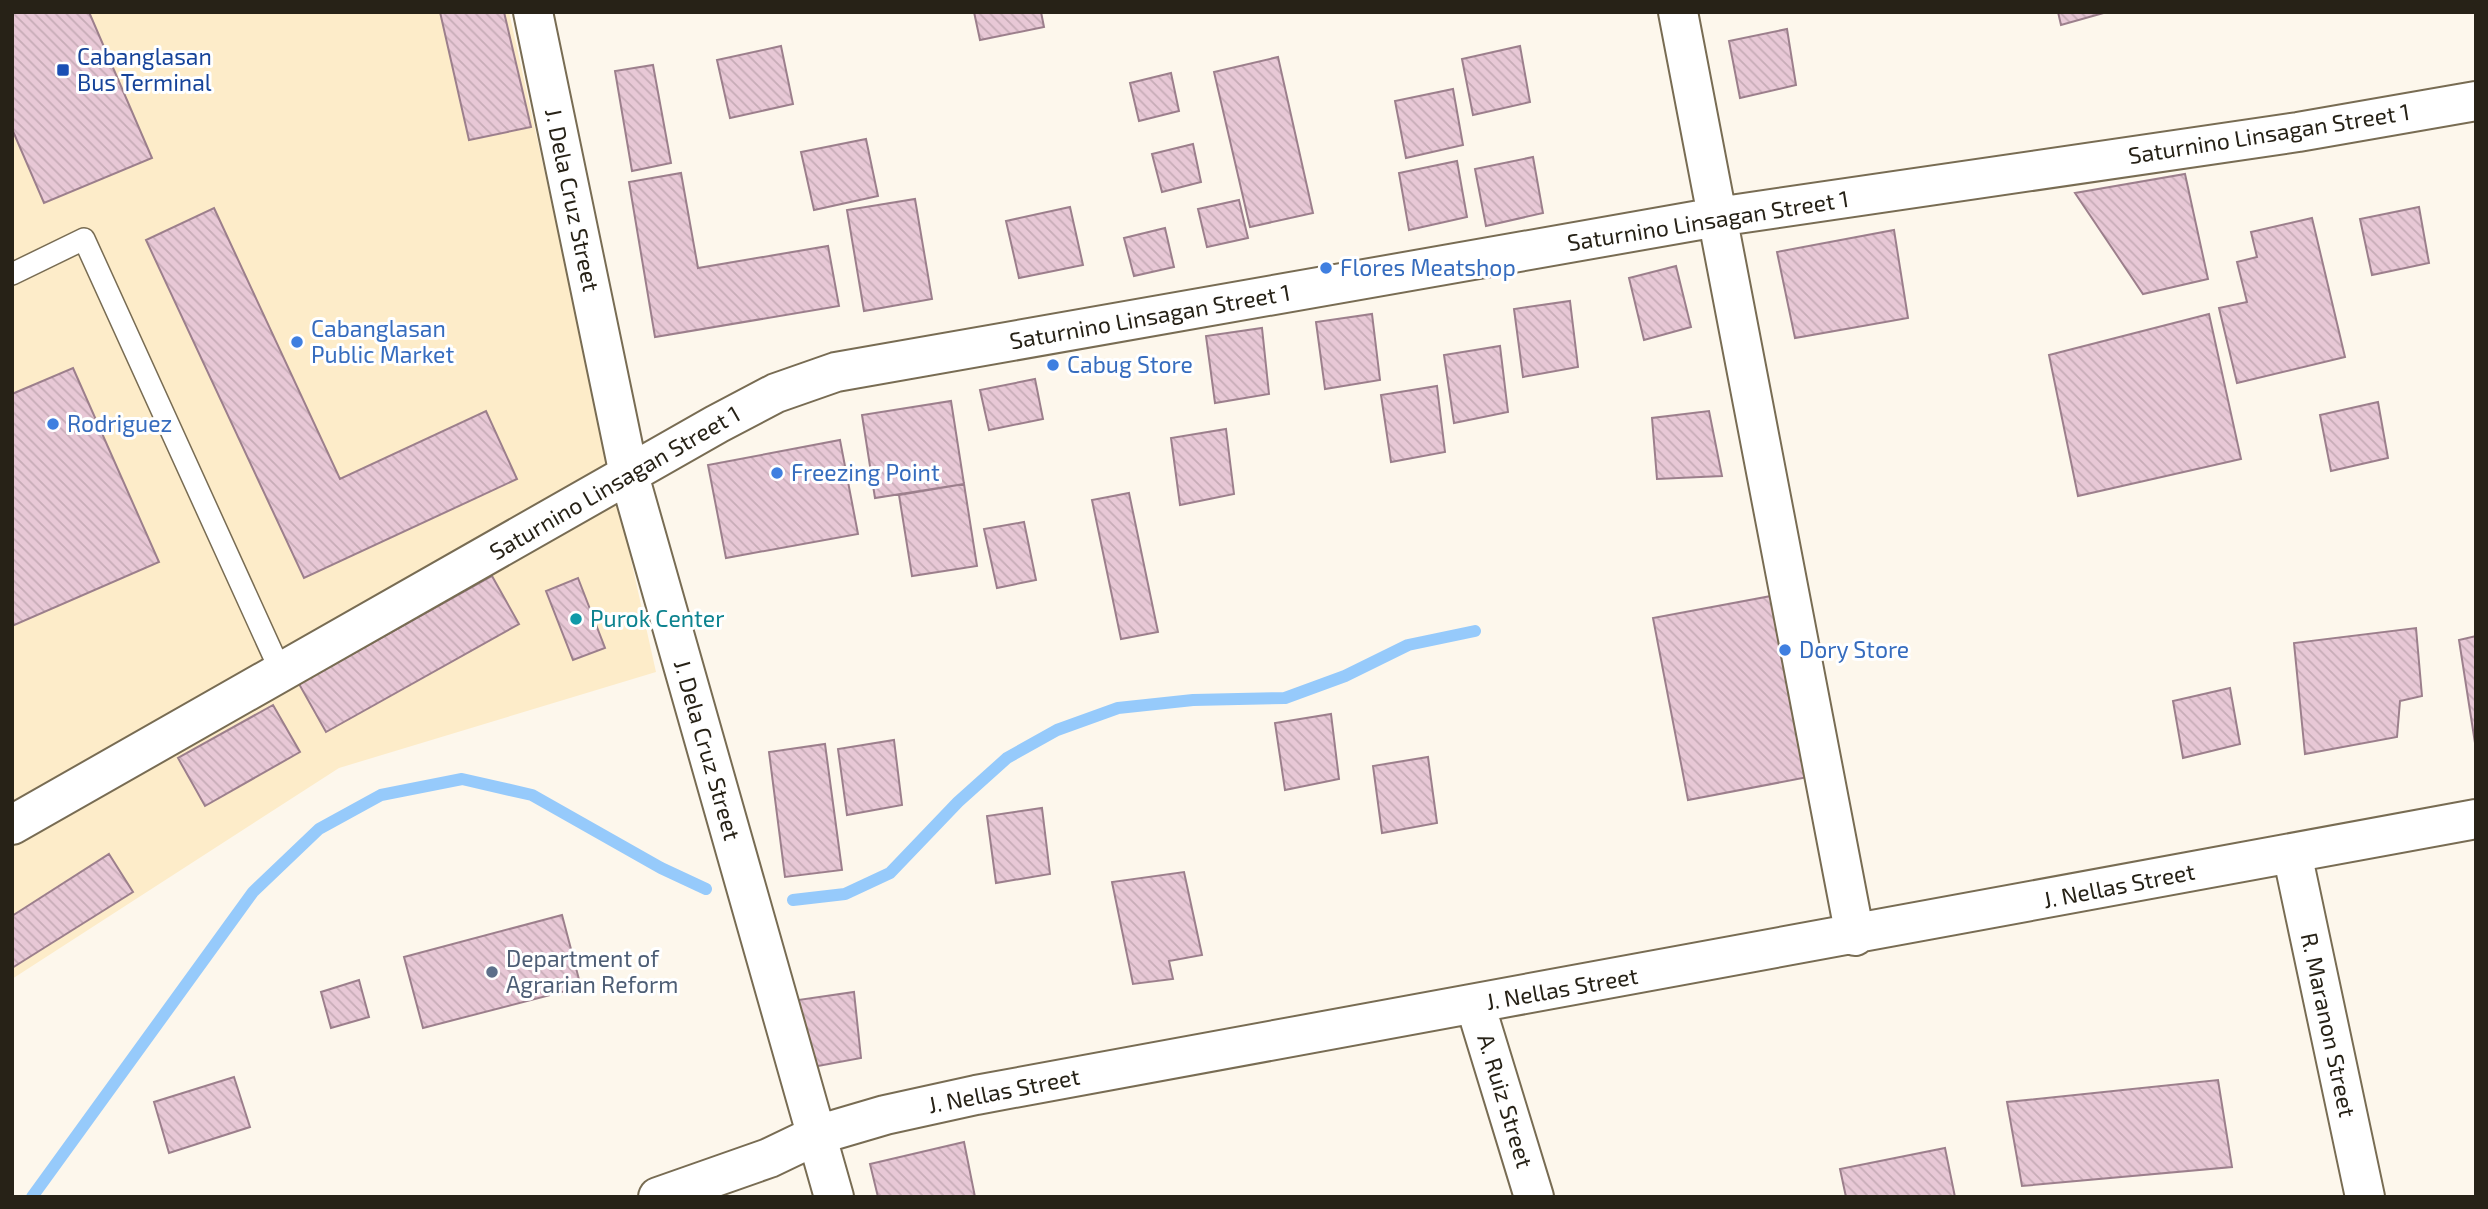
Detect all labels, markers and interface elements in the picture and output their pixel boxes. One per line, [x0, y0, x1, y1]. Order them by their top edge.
place label: Cabanglasan Bus Terminal [77, 42, 212, 96]
marker: Cabanglasan Bus Terminal [55, 62, 71, 78]
street label: Saturnino Linsagan Street 1 [2126, 97, 2412, 169]
street label: J. Dela Cruz Street [540, 106, 606, 294]
street label: Saturnino Linsagan Street 1 [1565, 184, 1851, 256]
place label: Flores Meatshop [1340, 253, 1516, 281]
marker: Flores Meatshop [1318, 260, 1334, 276]
street label: Saturnino Linsagan Street 1 [1007, 278, 1292, 355]
place label: Cabanglasan Public Market [311, 314, 454, 368]
marker: Cabanglasan Public Market [289, 334, 305, 350]
place label: Cabug Store [1067, 350, 1193, 378]
marker: Cabug Store [1045, 357, 1061, 373]
street label: Saturnino Linsagan Street 1 [484, 399, 745, 565]
place label: Rodriguez [67, 409, 172, 437]
marker: Rodriguez [45, 416, 61, 432]
place label: Freezing Point [791, 458, 940, 486]
marker: Freezing Point [769, 465, 785, 481]
place label: Purok Center [590, 604, 724, 632]
marker: Purok Center [568, 611, 584, 627]
place label: Dory Store [1799, 635, 1909, 663]
marker: Dory Store [1777, 642, 1793, 658]
street label: J. Dela Cruz Street [669, 656, 747, 844]
street label: J. Nellas Street [2041, 857, 2197, 913]
street label: R. Maranon Street [2296, 930, 2362, 1120]
place label: Department of Agrarian Reform [506, 944, 678, 998]
street label: J. Nellas Street [1484, 961, 1640, 1015]
marker: Department of Agrarian Reform [484, 964, 500, 980]
street label: A. Ruiz Street [1472, 1030, 1540, 1171]
street label: J. Nellas Street [926, 1062, 1082, 1118]

